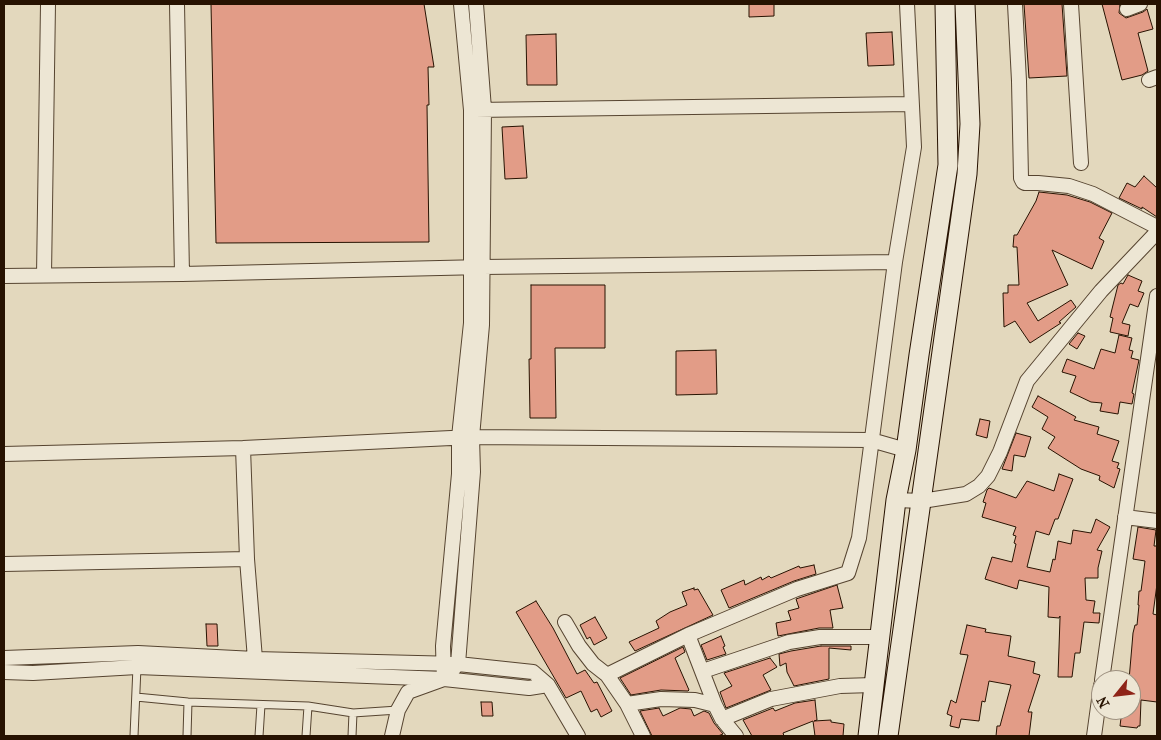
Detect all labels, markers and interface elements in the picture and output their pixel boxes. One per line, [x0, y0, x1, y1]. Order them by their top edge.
north arrow [1091, 670, 1141, 720]
text: N [1093, 693, 1113, 711]

